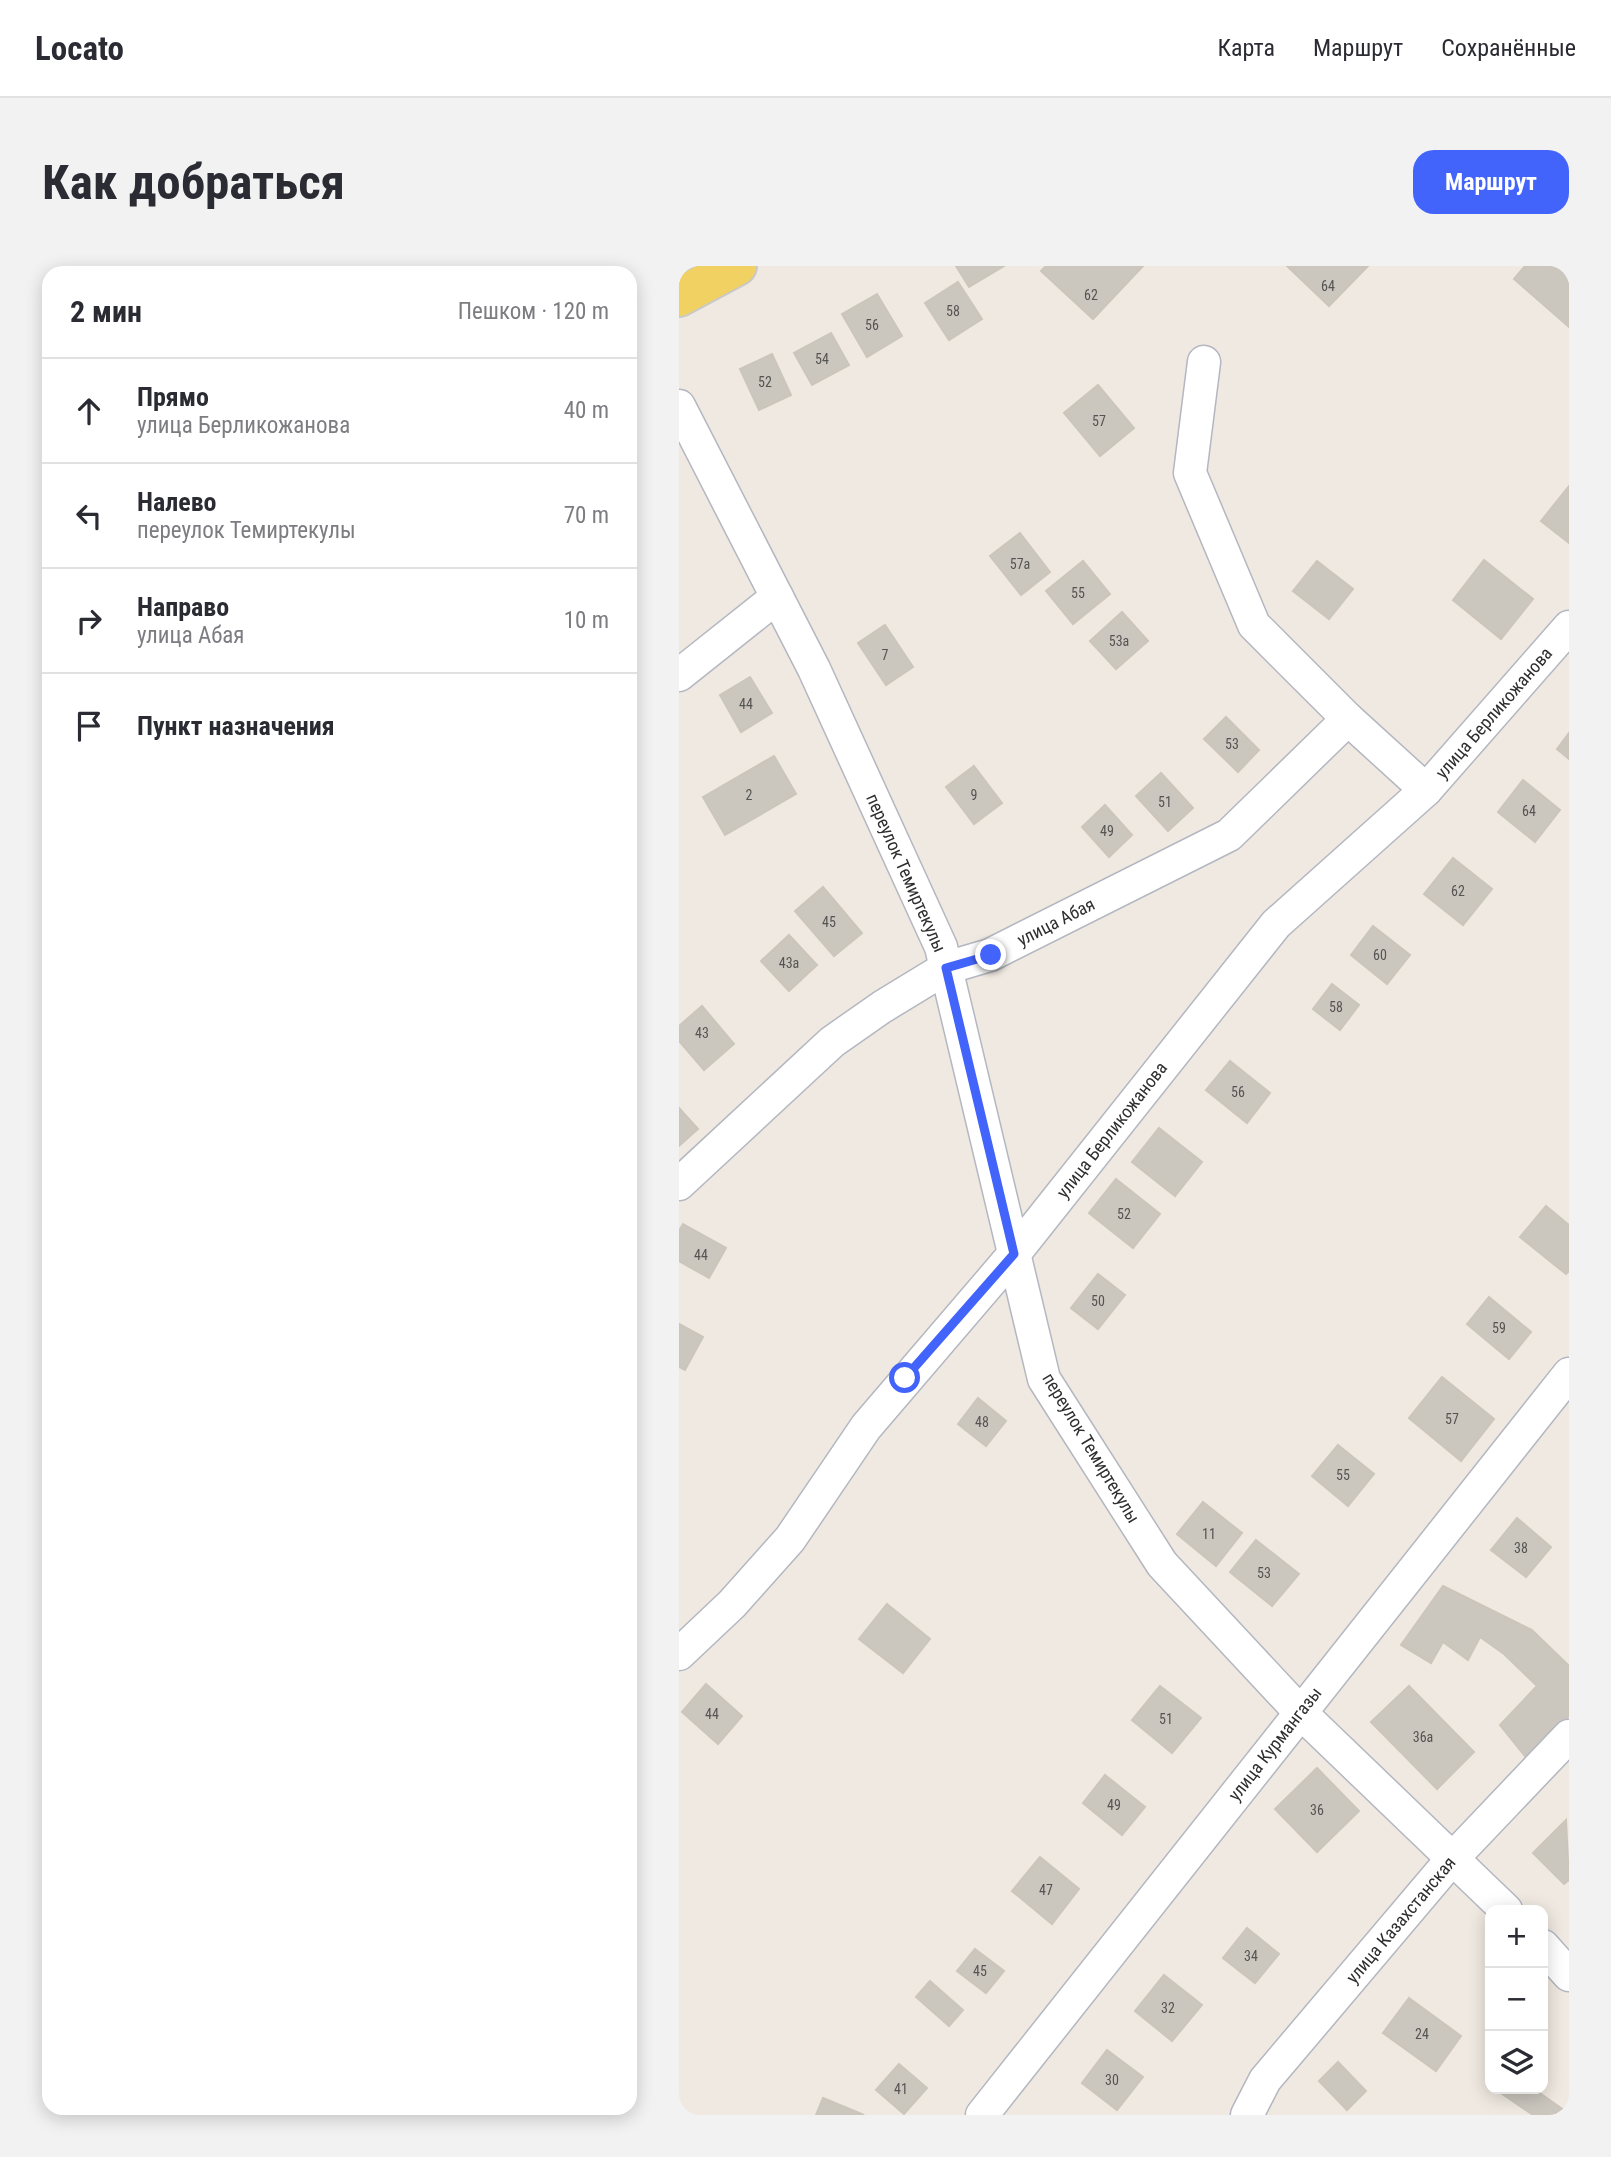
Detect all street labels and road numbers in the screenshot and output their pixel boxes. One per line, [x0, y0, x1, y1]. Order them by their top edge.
street label: улица Берликожанова [1431, 643, 1556, 783]
street label: переулок Темиртекулы [862, 790, 951, 955]
street label: улица Абая [1014, 893, 1098, 950]
street label: улица Берликожанова [1052, 1057, 1171, 1202]
street label: переулок Темиртекулы [1038, 1369, 1144, 1526]
street label: улица Курмангазы [1224, 1683, 1326, 1805]
street label: улица Казахстанская [1342, 1852, 1460, 1987]

